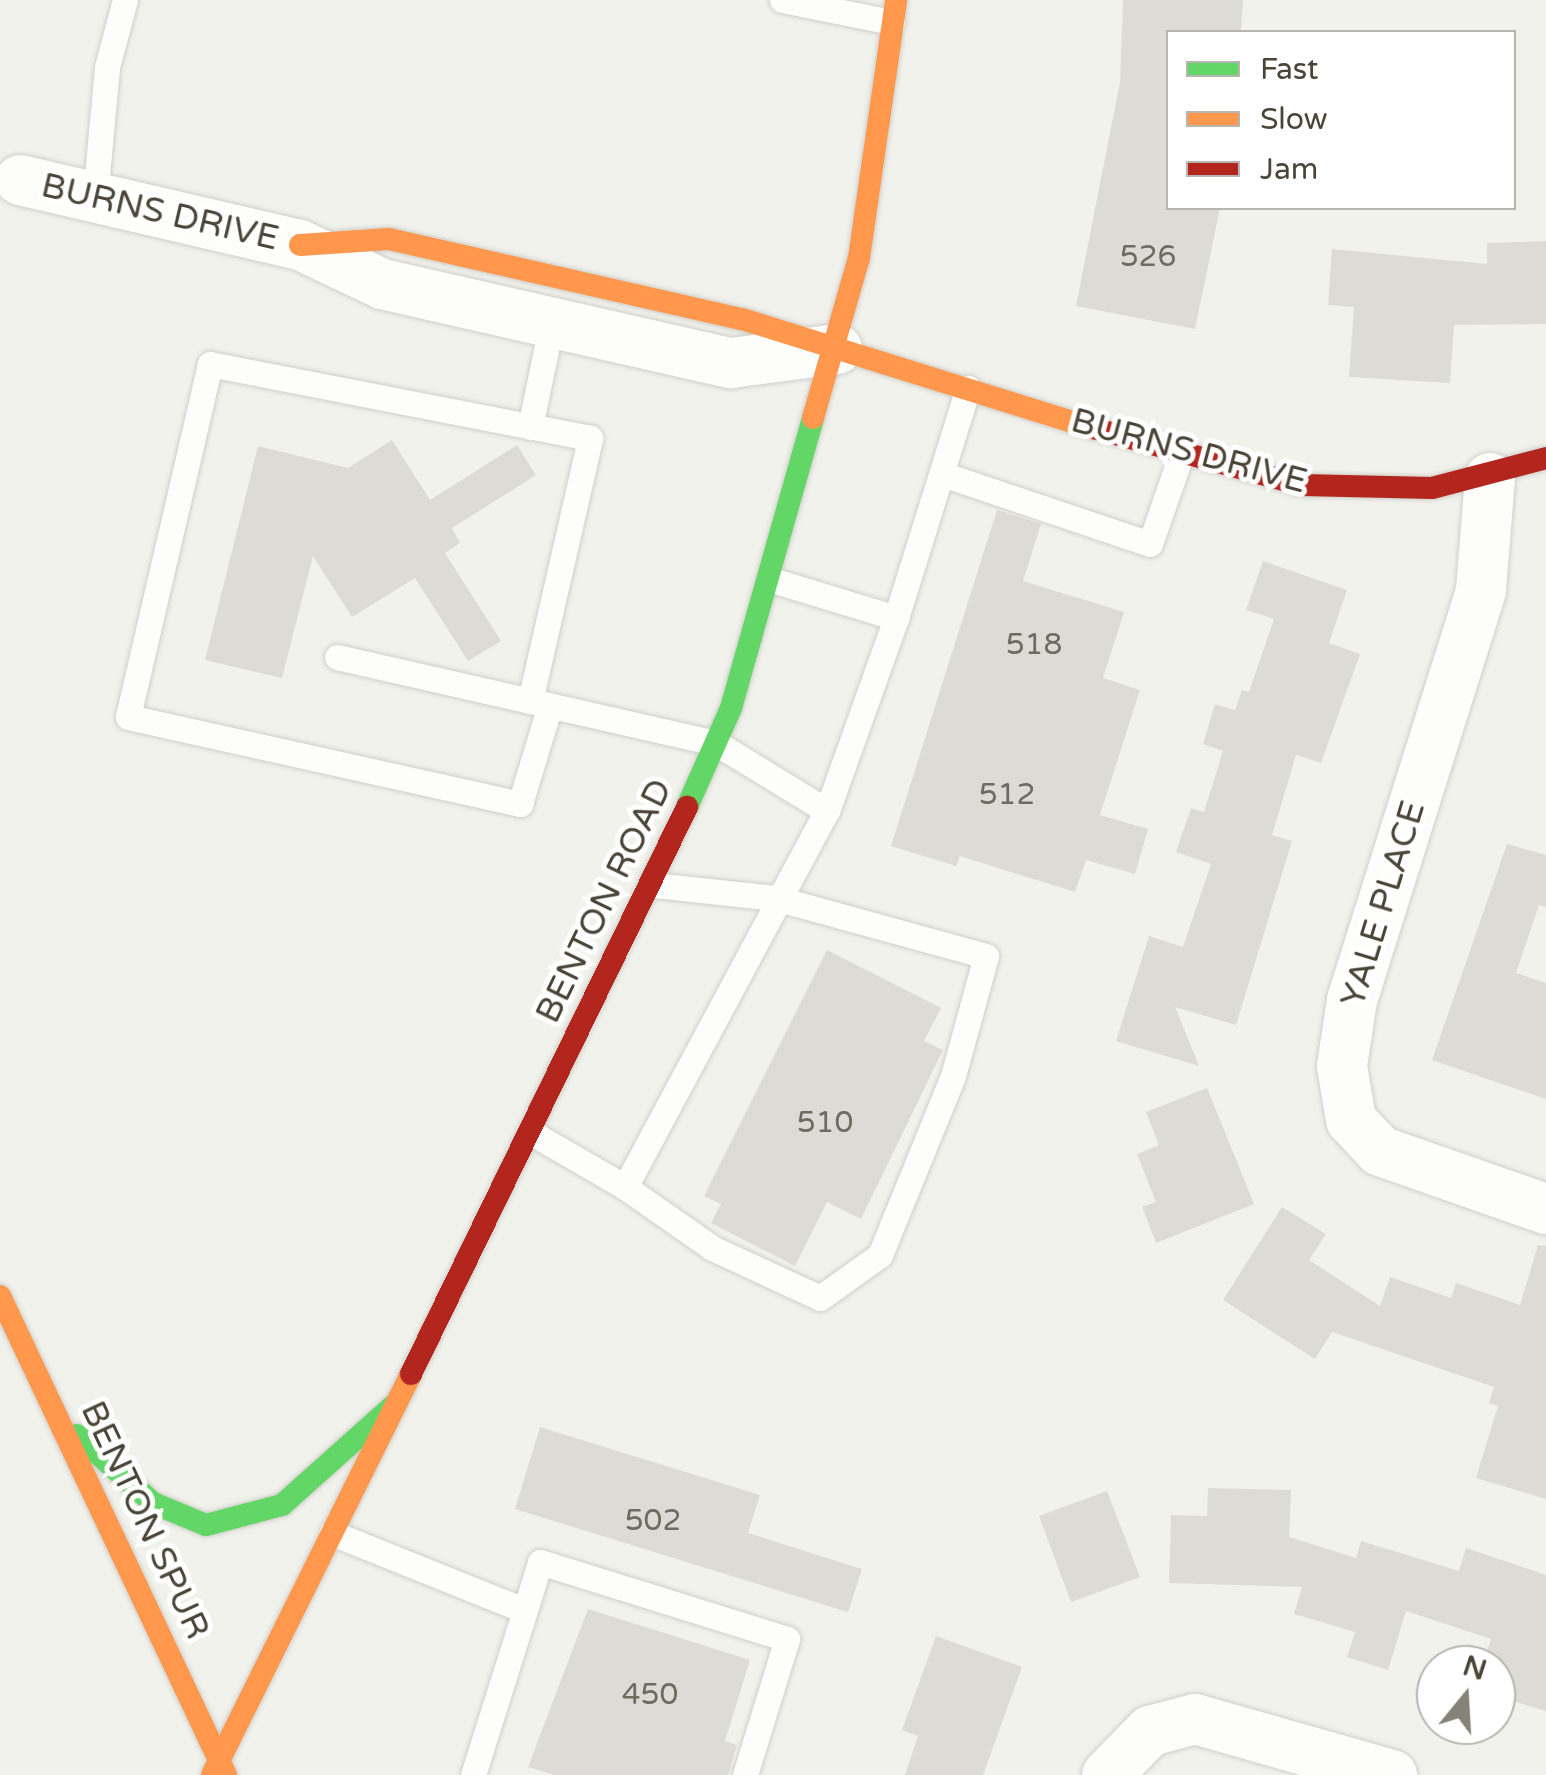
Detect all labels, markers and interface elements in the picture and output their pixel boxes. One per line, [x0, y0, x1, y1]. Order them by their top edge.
legend [1166, 30, 1516, 210]
text: Fast [1260, 51, 1319, 88]
text: Slow [1260, 101, 1328, 138]
text: Jam [1260, 151, 1318, 188]
street label: BURNS DRIVE [37, 164, 283, 260]
house number: 526 [1120, 239, 1176, 275]
street label: BURNS DRIVE [1067, 399, 1311, 503]
house number: 518 [1006, 627, 1062, 663]
street label: BENTON ROAD [527, 772, 681, 1030]
house number: 512 [979, 777, 1035, 813]
street label: YALE PLACE [1332, 796, 1434, 1012]
house number: 510 [797, 1105, 853, 1141]
street label: BENTON SPUR [72, 1395, 218, 1645]
house number: 502 [625, 1503, 681, 1539]
north arrow [1416, 1645, 1516, 1745]
text: N [1459, 1649, 1491, 1688]
house number: 450 [622, 1677, 678, 1713]

